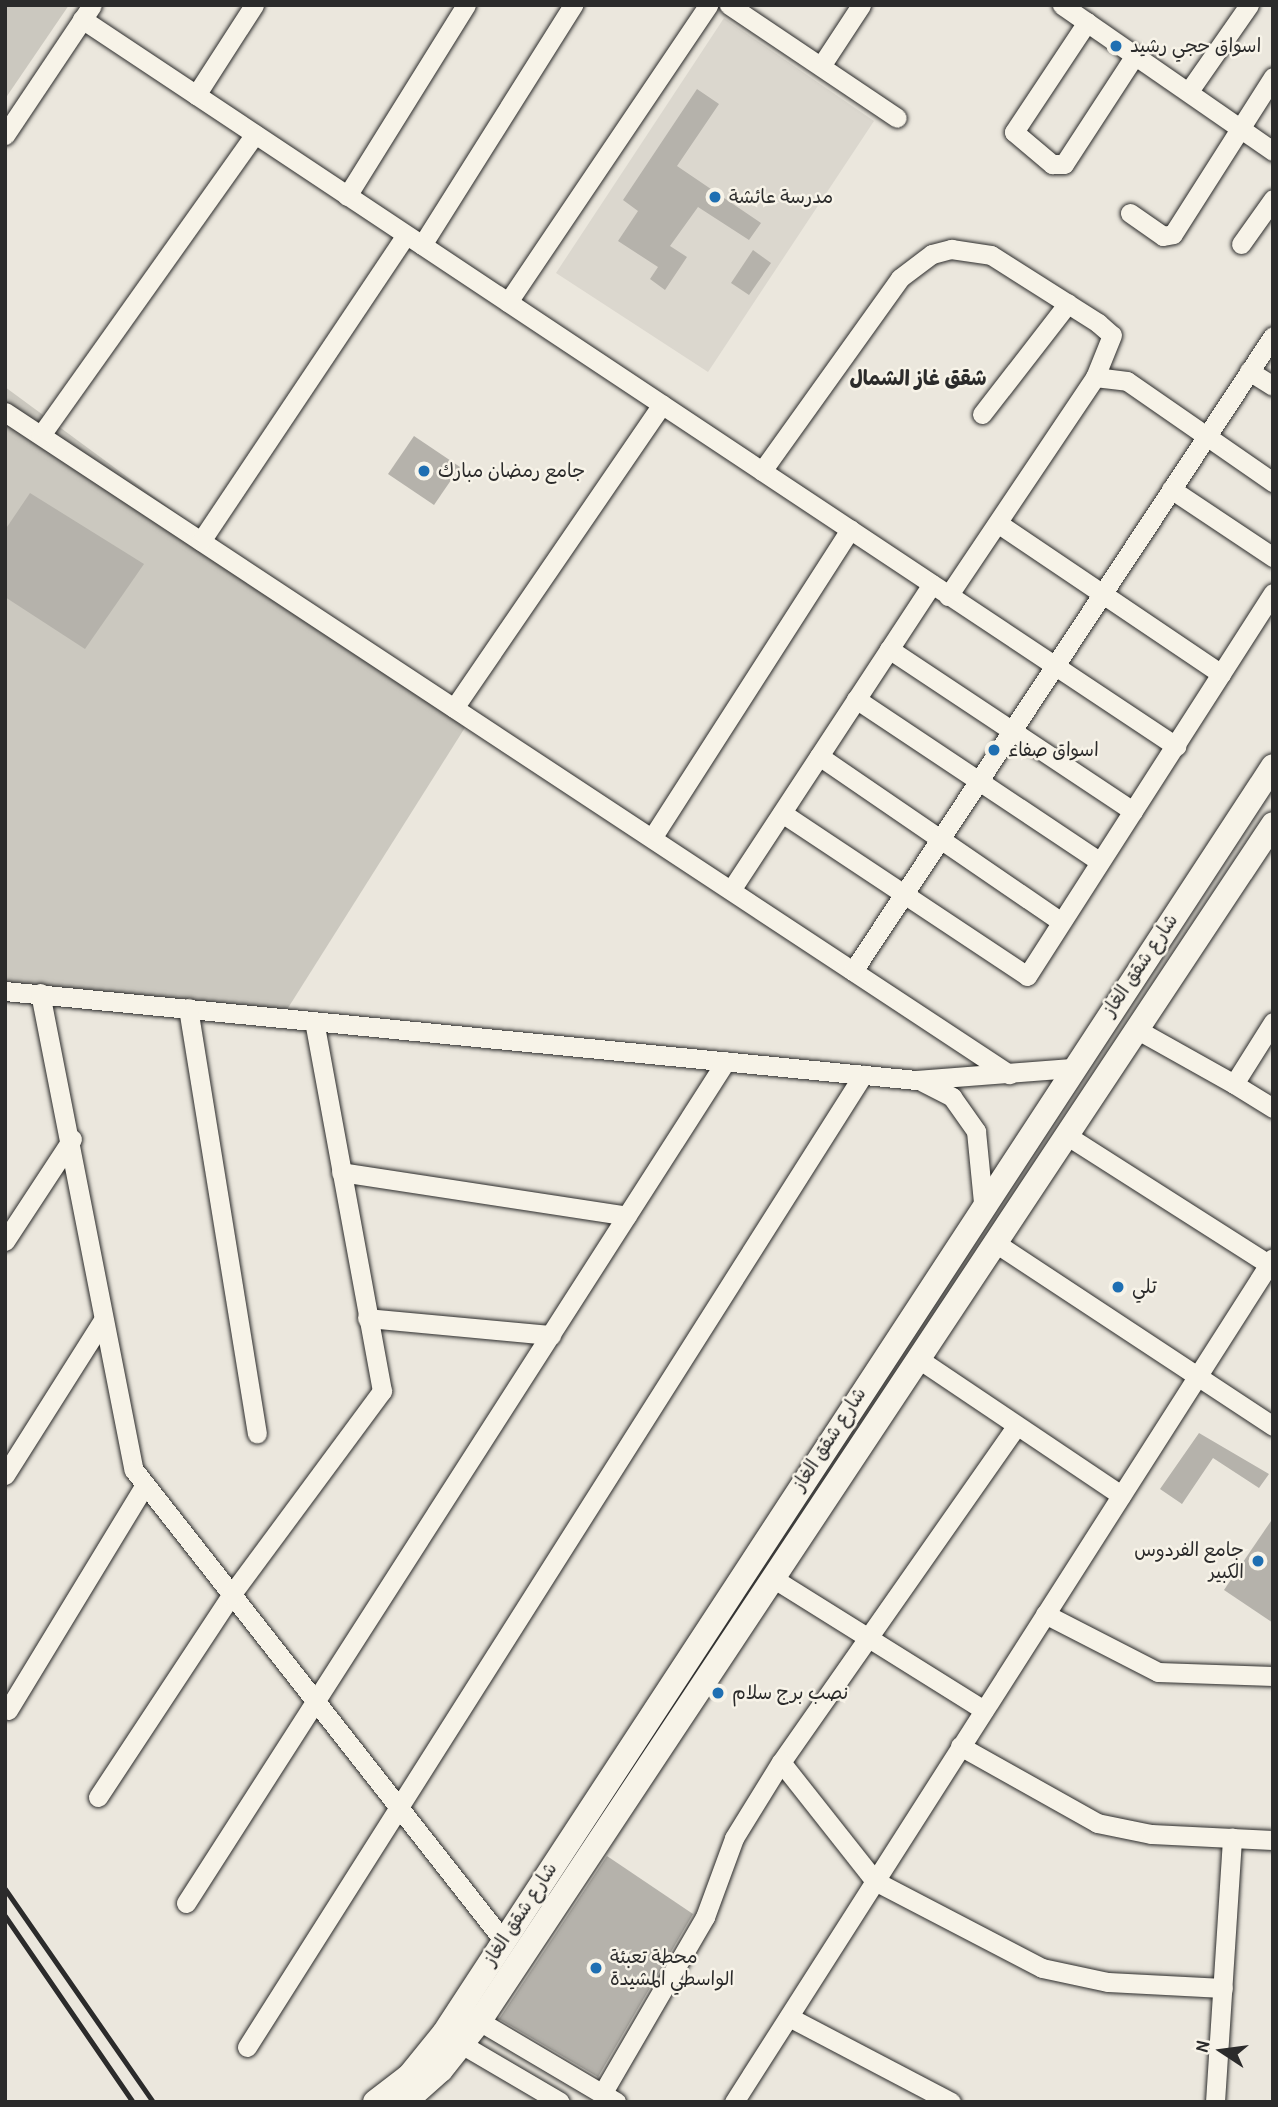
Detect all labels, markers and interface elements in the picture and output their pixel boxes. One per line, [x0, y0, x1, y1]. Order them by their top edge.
place label: اسواق حجي رشيد [1130, 35, 1261, 57]
marker: اسواق حجي رشيد [1108, 38, 1124, 54]
place label: مدرسة عائشة [729, 186, 833, 208]
marker: مدرسة عائشة [707, 189, 723, 205]
district label: شقق غاز الشمال [849, 365, 987, 391]
place label: جامع رمضان مبارك [438, 460, 585, 482]
marker: جامع رمضان مبارك [416, 463, 432, 479]
place label: اسواق صفاء [1008, 739, 1099, 761]
marker: اسواق صفاء [986, 742, 1002, 758]
street label: شارع شقق الغاز [1097, 910, 1183, 1020]
place label: تلي [1132, 1276, 1157, 1298]
marker: تلي [1110, 1279, 1126, 1295]
street label: شارع شقق الغاز [787, 1383, 871, 1495]
place label: جامع الفردوس الكبير [1134, 1539, 1244, 1583]
marker: جامع الفردوس الكبير [1250, 1553, 1266, 1569]
place label: نصب برج سلام [732, 1682, 848, 1704]
marker: نصب برج سلام [710, 1685, 726, 1701]
street label: شارع شقق الغاز [478, 1858, 562, 1970]
place label: محطة تعبئة الواسطي المشيدة [610, 1946, 734, 1990]
marker: محطة تعبئة الواسطي المشيدة [588, 1960, 604, 1976]
north arrow [1187, 2016, 1257, 2086]
text: N [1188, 2038, 1215, 2054]

